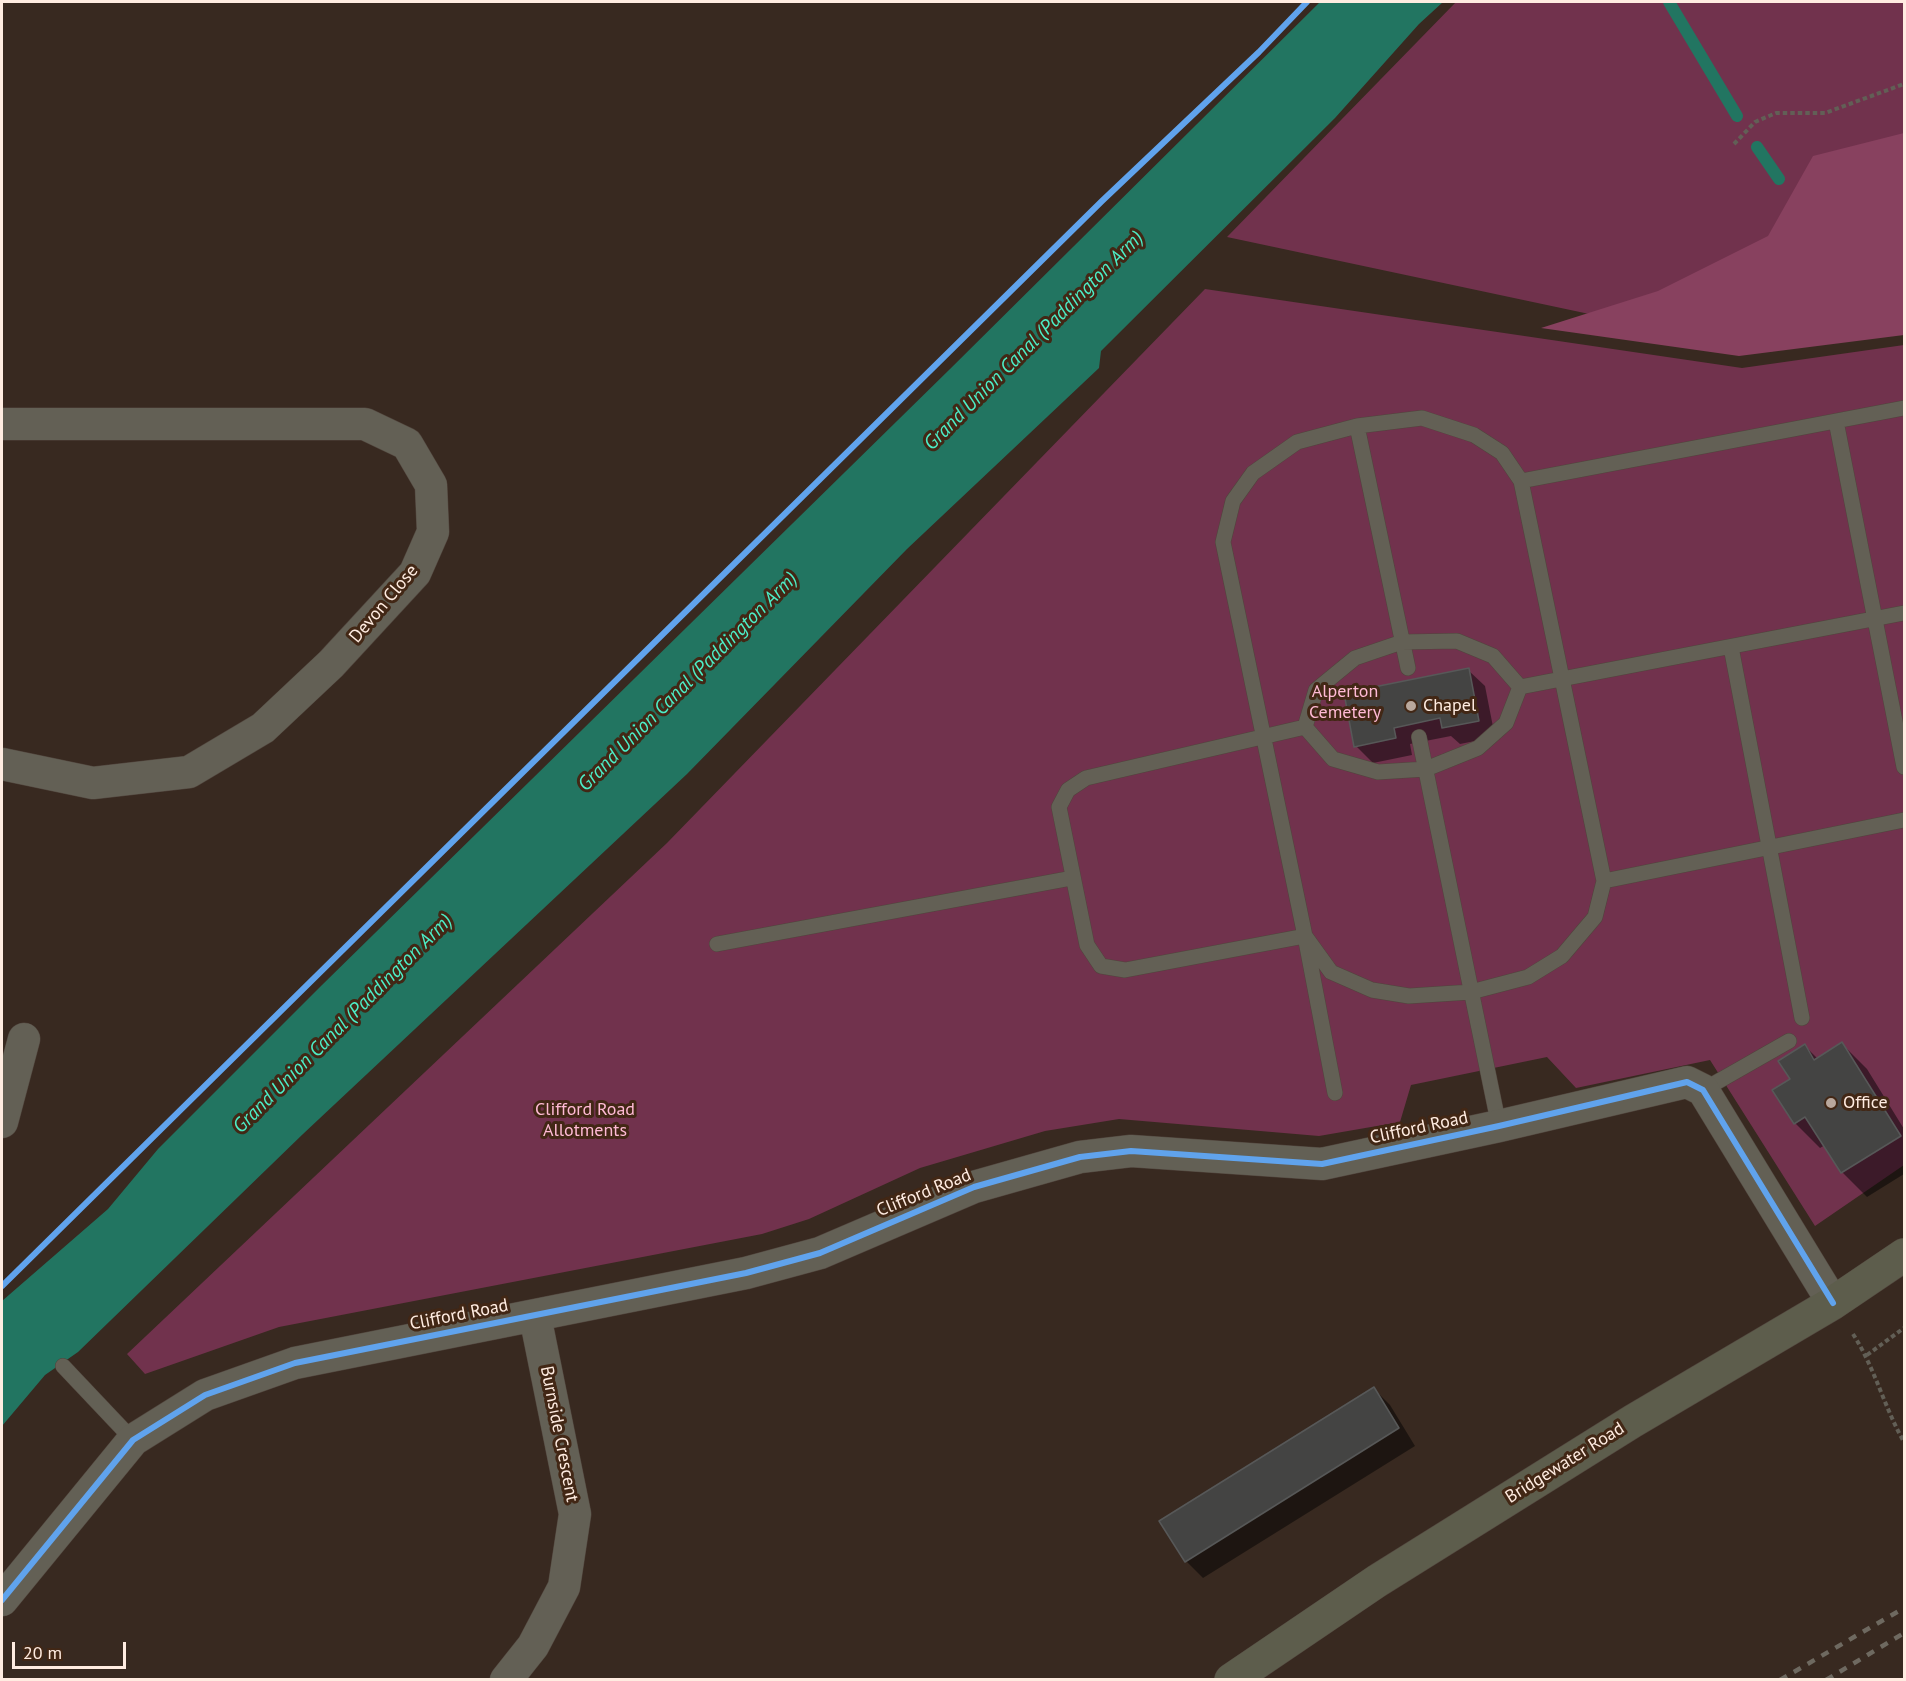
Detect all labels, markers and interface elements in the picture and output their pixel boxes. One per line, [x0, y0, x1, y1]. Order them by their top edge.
water label: Grand Union Canal (Paddington Arm) [919, 226, 1149, 456]
street label: Devon Close [345, 561, 423, 647]
water label: Grand Union Canal (Paddington Arm) [573, 567, 803, 797]
park label: Alperton Cemetery [1309, 681, 1381, 724]
place label: Chapel [1423, 695, 1476, 717]
marker: Chapel [1404, 699, 1418, 713]
water label: Grand Union Canal (Paddington Arm) [228, 909, 458, 1139]
place label: Office [1843, 1092, 1888, 1114]
marker: Office [1824, 1096, 1838, 1110]
park label: Clifford Road Allotments [535, 1099, 635, 1142]
street label: Clifford Road [1368, 1107, 1470, 1149]
street label: Clifford Road [874, 1164, 974, 1222]
street label: Clifford Road [408, 1295, 510, 1335]
street label: Burnside Crescent [535, 1364, 583, 1504]
street label: Bridgewater Road [1502, 1418, 1628, 1508]
scale bar [15, 1630, 129, 1668]
text: 20 m [23, 1641, 62, 1664]

